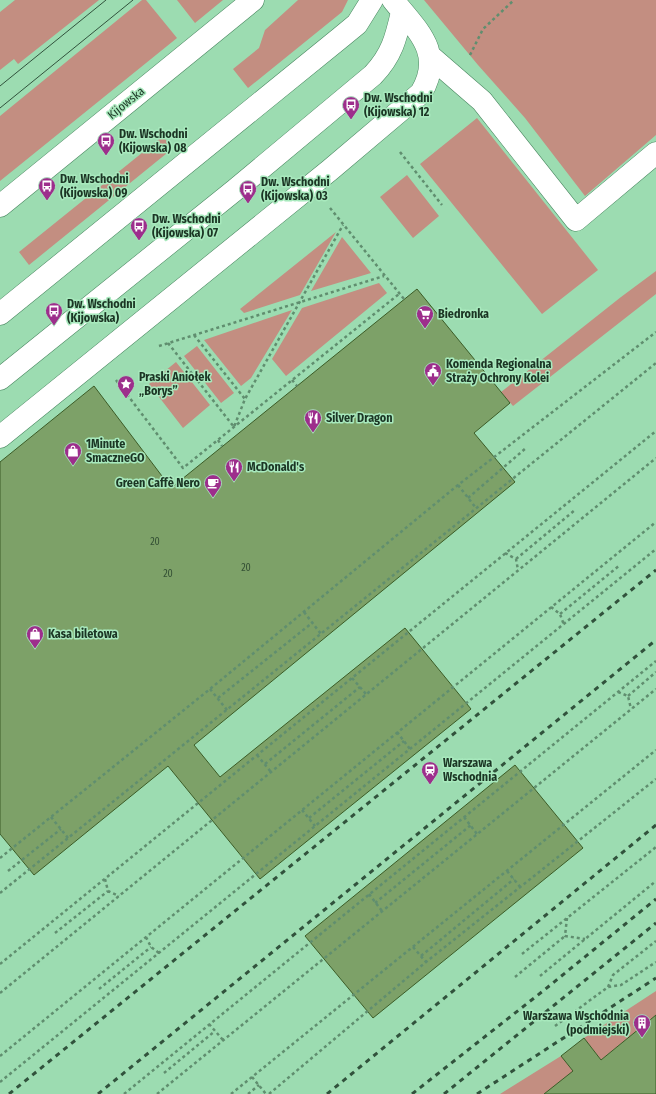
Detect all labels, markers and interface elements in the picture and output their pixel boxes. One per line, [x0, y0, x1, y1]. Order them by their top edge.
street label: Kijowska [105, 84, 147, 122]
place label: Dw. Wschodni (Kijowska) 12 [364, 91, 433, 119]
bus stop icon: Dw. Wschodni (Kijowska) 12 [341, 95, 361, 120]
place label: Dw. Wschodni (Kijowska) 08 [119, 127, 188, 155]
bus stop icon: Dw. Wschodni (Kijowska) 08 [96, 131, 116, 156]
place label: Dw. Wschodni (Kijowska) 09 [60, 172, 129, 200]
place label: Dw. Wschodni (Kijowska) 03 [261, 175, 330, 203]
bus stop icon: Dw. Wschodni (Kijowska) 09 [37, 176, 57, 201]
bus stop icon: Dw. Wschodni (Kijowska) 03 [238, 179, 258, 204]
place label: Dw. Wschodni (Kijowska) 07 [152, 212, 221, 240]
bus stop icon: Dw. Wschodni (Kijowska) 07 [129, 216, 149, 241]
place label: Dw. Wschodni (Kijowska) [67, 297, 136, 325]
bus stop icon: Dw. Wschodni (Kijowska) [44, 301, 64, 326]
supermarket icon: Biedronka [415, 304, 435, 329]
place label: Biedronka [438, 307, 489, 321]
place label: Komenda Regionalna Straży Ochrony Kolei [446, 357, 552, 385]
public building icon: Komenda Regionalna Straży Ochrony Kolei [423, 361, 443, 386]
place label: Praski Aniołek „Borys” [139, 370, 211, 398]
place icon: Praski Aniołek „Borys” [116, 374, 136, 399]
restaurant icon: Silver Dragon [303, 408, 323, 433]
place label: Silver Dragon [326, 411, 392, 425]
place label: 1Minute SmaczneGO [86, 437, 145, 465]
shop icon: 1Minute SmaczneGO [63, 441, 83, 466]
restaurant icon: McDonald's [224, 457, 244, 482]
place label: McDonald's [247, 460, 305, 474]
cafe icon: Green Caffè Nero [203, 473, 223, 498]
place label: Green Caffè Nero [116, 476, 201, 490]
house number: 20 [150, 536, 160, 548]
house number: 20 [241, 562, 251, 574]
house number: 20 [163, 568, 173, 580]
shop icon: Kasa biletowa [25, 624, 45, 649]
place label: Kasa biletowa [48, 627, 118, 641]
place label: Warszawa Wschodnia [443, 756, 497, 784]
station icon: Warszawa Wschodnia [420, 760, 440, 785]
place label: Warszawa Wschodnia (podmiejski) [523, 1009, 629, 1037]
building icon: Warszawa Wschodnia (podmiejski) [632, 1013, 652, 1038]

